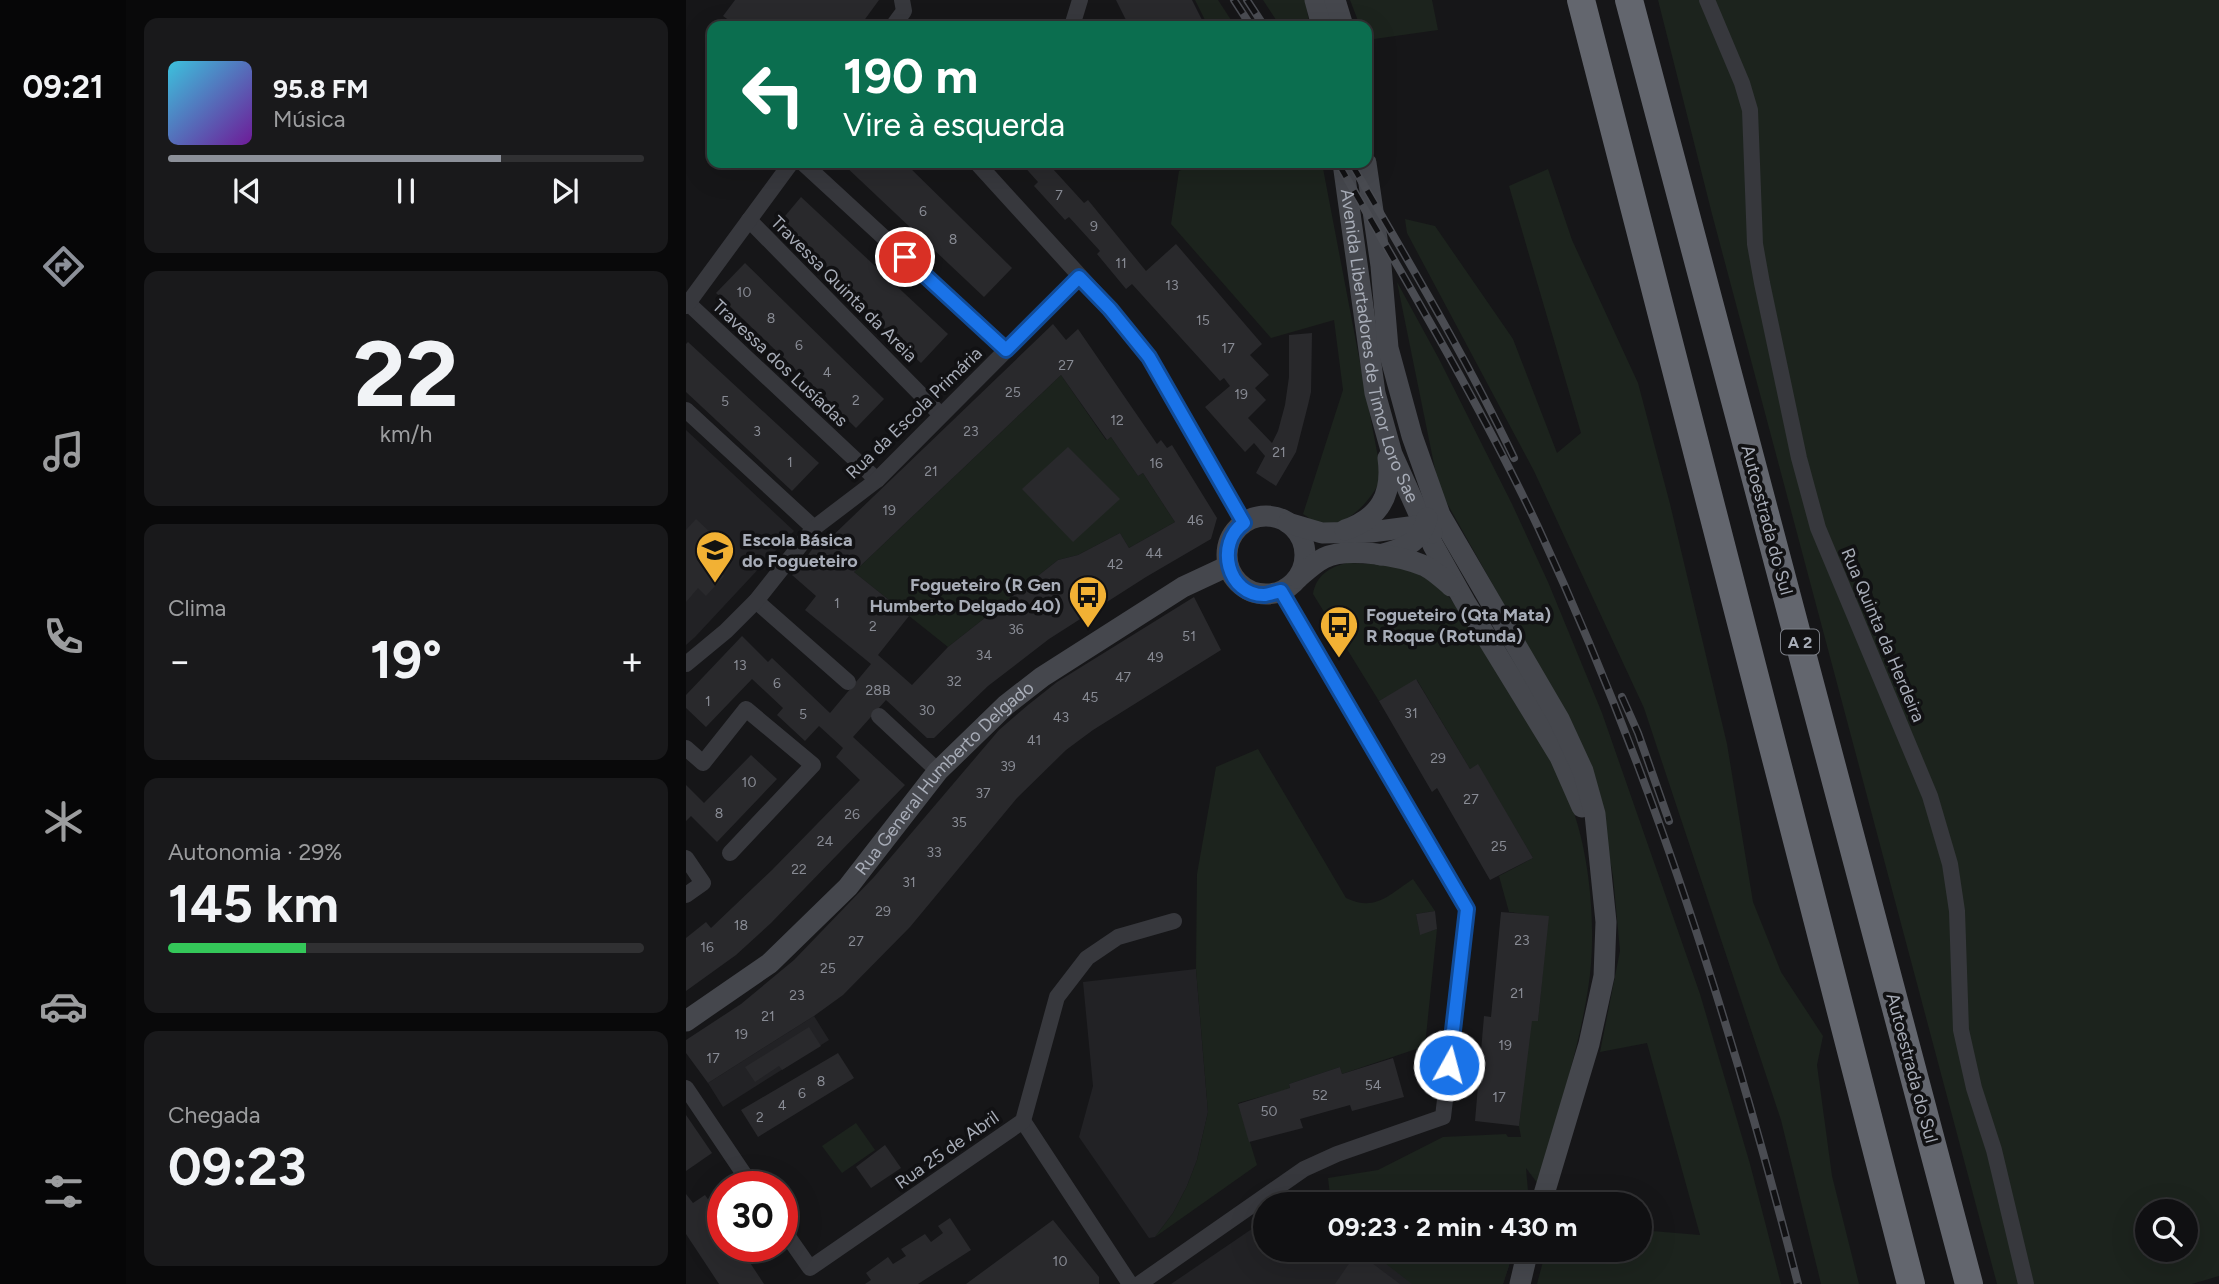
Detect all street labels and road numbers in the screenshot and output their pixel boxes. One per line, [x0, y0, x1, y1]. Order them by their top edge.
street label: Avenida Libertadores de Timor Loro Sae [1336, 188, 1424, 506]
street label: Travessa Quinta da Areia [766, 211, 922, 367]
street label: Travessa dos Lusíadas [708, 295, 852, 431]
street label: Rua da Escola Primária [841, 342, 987, 484]
street label: Autoestrada do Sul [1736, 443, 1798, 597]
street label: Rua Quinta da Herdeira [1836, 545, 1930, 725]
road number: A 2 [1781, 629, 1819, 654]
street label: Rua General Humberto Delgado [850, 676, 1038, 880]
street label: Autoestrada do Sul [1881, 991, 1943, 1145]
street label: Rua 25 de Abril [891, 1106, 1003, 1194]

